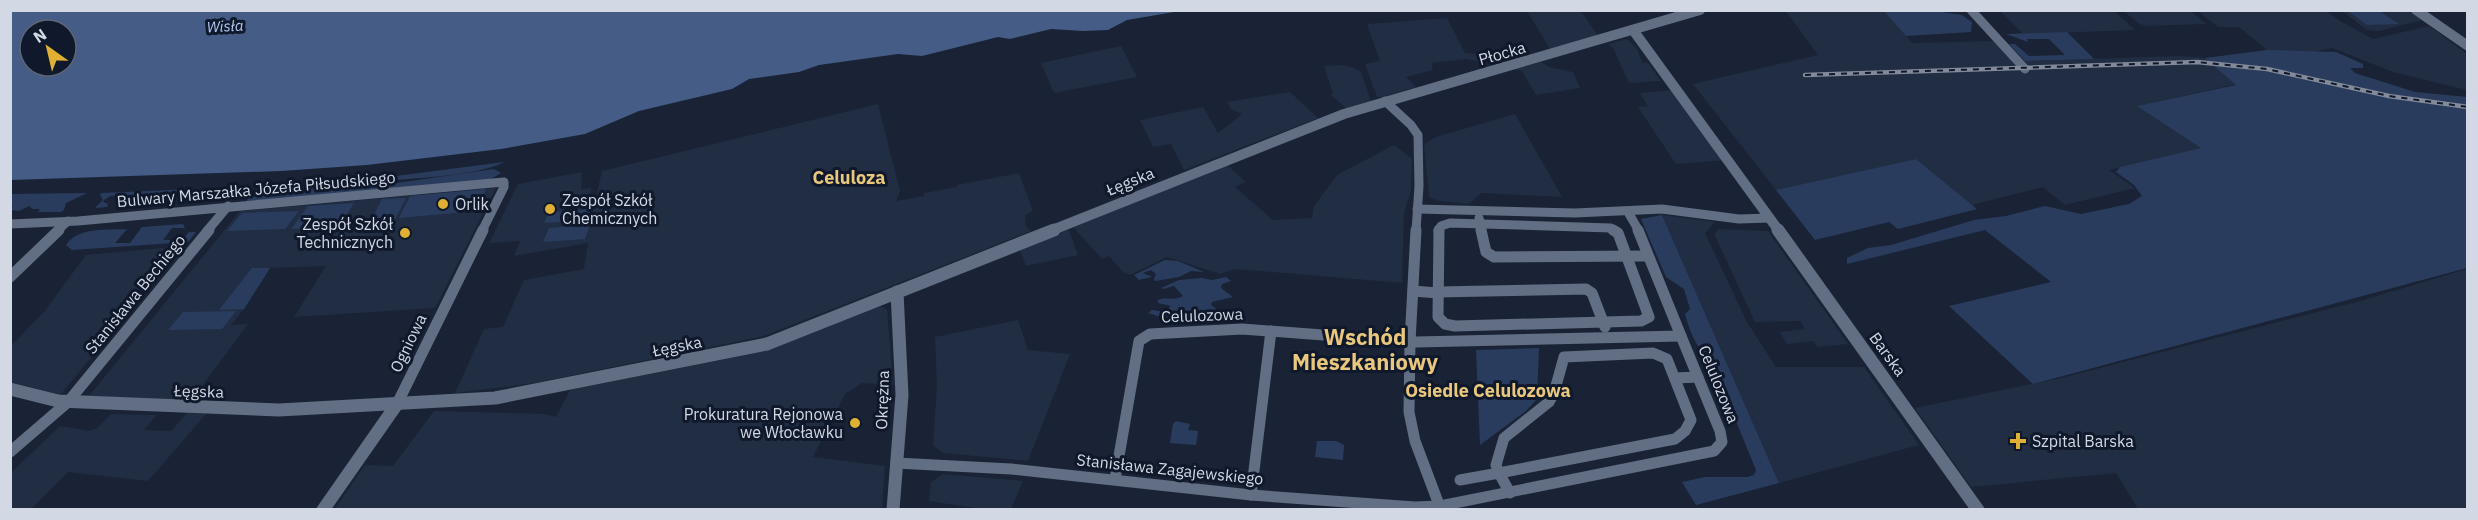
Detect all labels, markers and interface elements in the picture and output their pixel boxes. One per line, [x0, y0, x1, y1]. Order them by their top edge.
water label: Wisła [206, 16, 244, 36]
north arrow [18, 18, 78, 78]
text: N [29, 24, 50, 47]
street label: Płocka [1476, 37, 1528, 69]
street label: Łęgska [1102, 162, 1157, 200]
district label: Celuloza [812, 166, 886, 189]
street label: Bulwary Marszałka Józefa Piłsudskiego [116, 167, 396, 211]
place label: Zespół Szkół Chemicznych [562, 190, 657, 228]
place label: Orlik [455, 194, 490, 214]
marker: Orlik [436, 197, 450, 211]
marker: Zespół Szkół Chemicznych [543, 202, 557, 216]
place label: Zespół Szkół Technicznych [296, 214, 394, 252]
marker: Zespół Szkół Technicznych [398, 226, 412, 240]
street label: Stanisława Bechiego [81, 230, 189, 358]
street label: Celulozowa [1161, 304, 1244, 326]
street label: Ogniowa [385, 310, 431, 375]
district label: Wschód Mieszkaniowy [1292, 322, 1438, 376]
street label: Barska [1865, 328, 1911, 380]
street label: Łęgska [650, 331, 704, 361]
street label: Celulozowa [1694, 342, 1744, 426]
street label: Okrężna [871, 370, 893, 430]
district label: Osiedle Celulozowa [1405, 379, 1571, 402]
street label: Łęgska [173, 380, 225, 402]
place label: Prokuratura Rejonowa we Włocławku [684, 404, 843, 442]
marker: Prokuratura Rejonowa we Włocławku [848, 416, 862, 430]
place label: Szpital Barska [2032, 431, 2134, 451]
marker: Szpital Barska [2009, 432, 2027, 450]
street label: Stanisława Zagajewskiego [1076, 449, 1264, 489]

